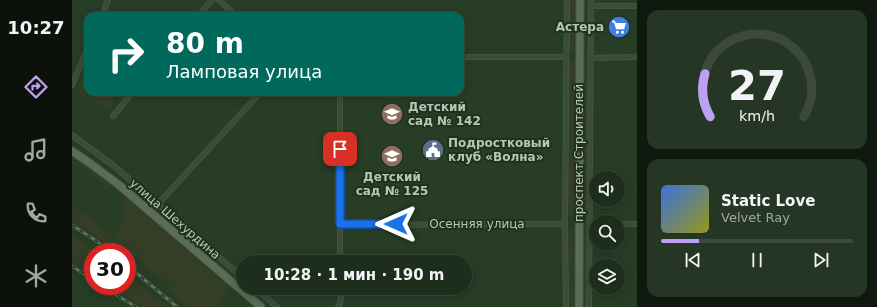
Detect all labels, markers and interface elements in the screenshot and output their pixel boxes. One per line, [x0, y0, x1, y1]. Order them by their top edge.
supermarket icon: Астера [606, 14, 632, 40]
text: 10:27 [7, 17, 65, 38]
place label: Астера [556, 20, 604, 34]
text: 80 m [166, 27, 244, 60]
icon: right [100, 28, 152, 80]
text: Ламповая улица [166, 61, 322, 82]
text: 27 [728, 61, 786, 110]
icon: directions [22, 73, 50, 101]
street label: проспект Строителей [572, 84, 586, 222]
place label: Детский сад № 142 [408, 100, 481, 128]
school or university icon: Детский сад № 142 [379, 101, 405, 127]
text: km/h [739, 108, 775, 124]
pin [323, 132, 357, 166]
icon: music [22, 136, 50, 164]
place label: Подростковый клуб «Волна» [448, 136, 550, 164]
public building icon: Подростковый клуб «Волна» [420, 137, 446, 163]
icon: arrive [329, 138, 351, 160]
school or university icon: Детский сад № 125 [379, 143, 405, 169]
place label: Детский сад № 125 [356, 170, 428, 198]
map controls [589, 171, 625, 295]
button: sound [589, 171, 625, 207]
street label: улица Шехурдина [127, 176, 223, 262]
text: Static Love [721, 192, 815, 210]
icon: phone [22, 199, 50, 227]
position arrow [375, 203, 417, 245]
text: Velvet Ray [721, 210, 790, 225]
button: search [589, 215, 625, 251]
street label: Осенняя улица [429, 217, 525, 231]
speed limit sign: 30 [84, 243, 136, 295]
icon: previous [682, 249, 704, 271]
icon: pause [746, 249, 768, 271]
icon: next [810, 249, 832, 271]
button: layers [589, 259, 625, 295]
icon: climate [22, 262, 50, 290]
text: 10:28 · 1 мин · 190 m [264, 266, 445, 284]

